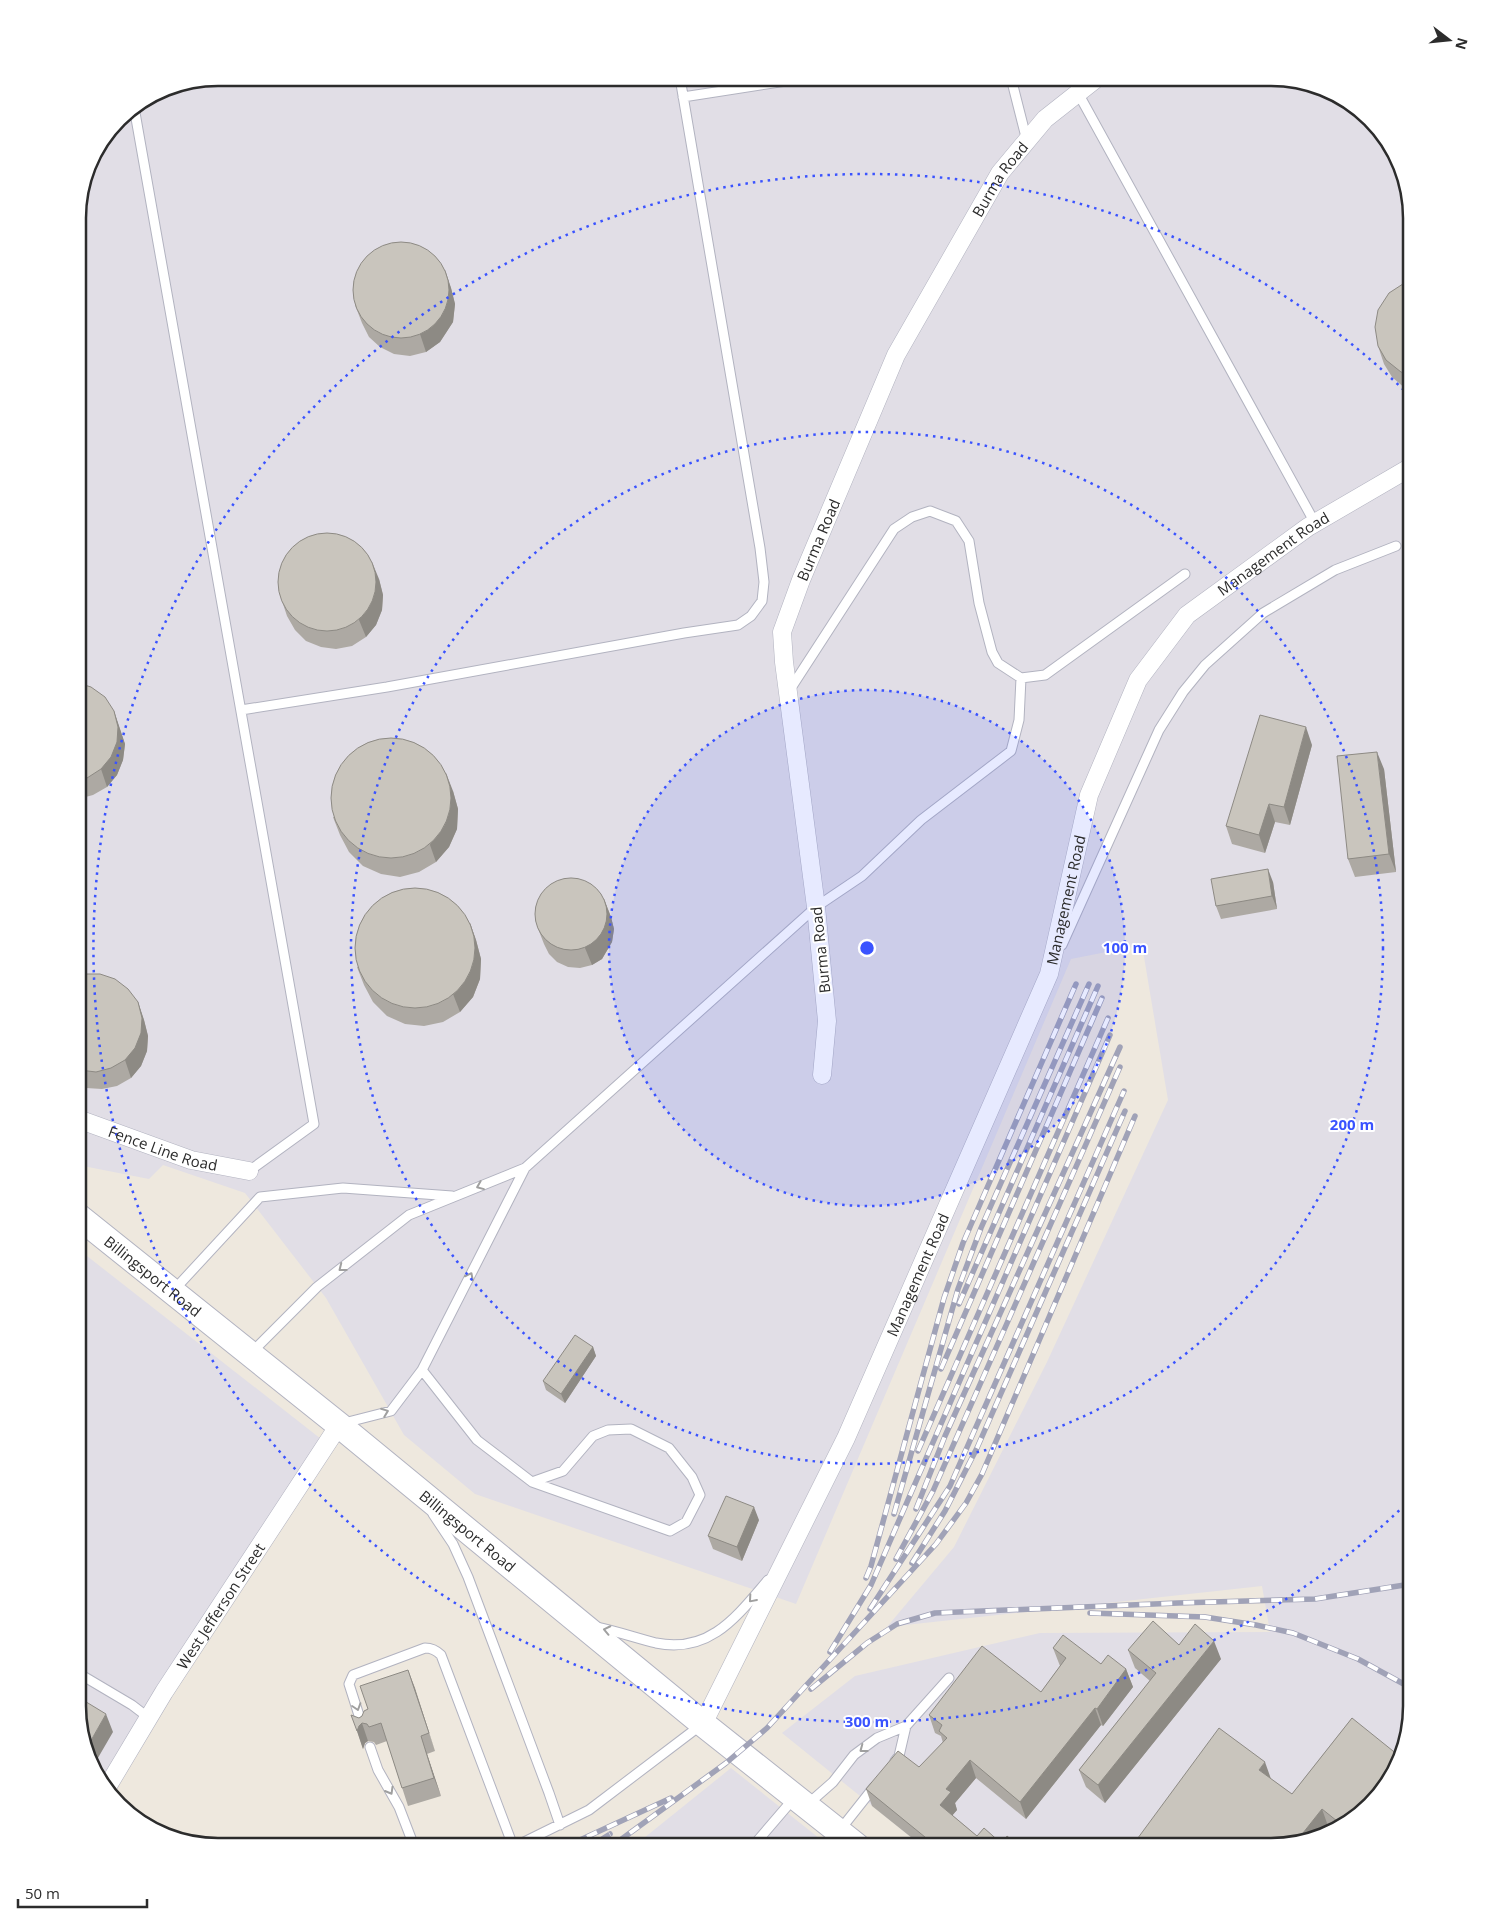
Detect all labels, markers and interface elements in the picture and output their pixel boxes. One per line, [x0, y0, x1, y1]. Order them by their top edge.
north arrow [1424, 15, 1474, 65]
text: N [1451, 36, 1473, 52]
street label: Burma Road [967, 137, 1032, 220]
street label: Burma Road [792, 496, 844, 584]
street label: Management Road [1213, 507, 1333, 600]
street label: Management Road [1041, 833, 1090, 967]
street label: Burma Road [806, 906, 834, 994]
text: 100 m [1103, 937, 1147, 957]
centre of rings [858, 939, 876, 957]
text: 200 m [1330, 1114, 1374, 1134]
street label: Fence Line Road [106, 1121, 219, 1175]
one-way arrow [476, 1180, 485, 1190]
street label: Management Road [882, 1210, 953, 1339]
street label: Billingsport Road [100, 1231, 206, 1321]
one-way arrow [339, 1262, 348, 1270]
one-way arrow [464, 1272, 474, 1281]
one-way arrow [380, 1408, 389, 1418]
street label: Billingsport Road [415, 1485, 520, 1576]
street label: West Jefferson Street [172, 1539, 269, 1673]
one-way arrow [748, 1594, 757, 1603]
one-way arrow [603, 1625, 611, 1635]
one-way arrow [351, 1703, 361, 1711]
text: 300 m [845, 1711, 889, 1731]
one-way arrow [859, 1743, 869, 1752]
one-way arrow [384, 1786, 394, 1795]
scale bar [18, 1876, 146, 1908]
text: 50 m [25, 1883, 60, 1903]

